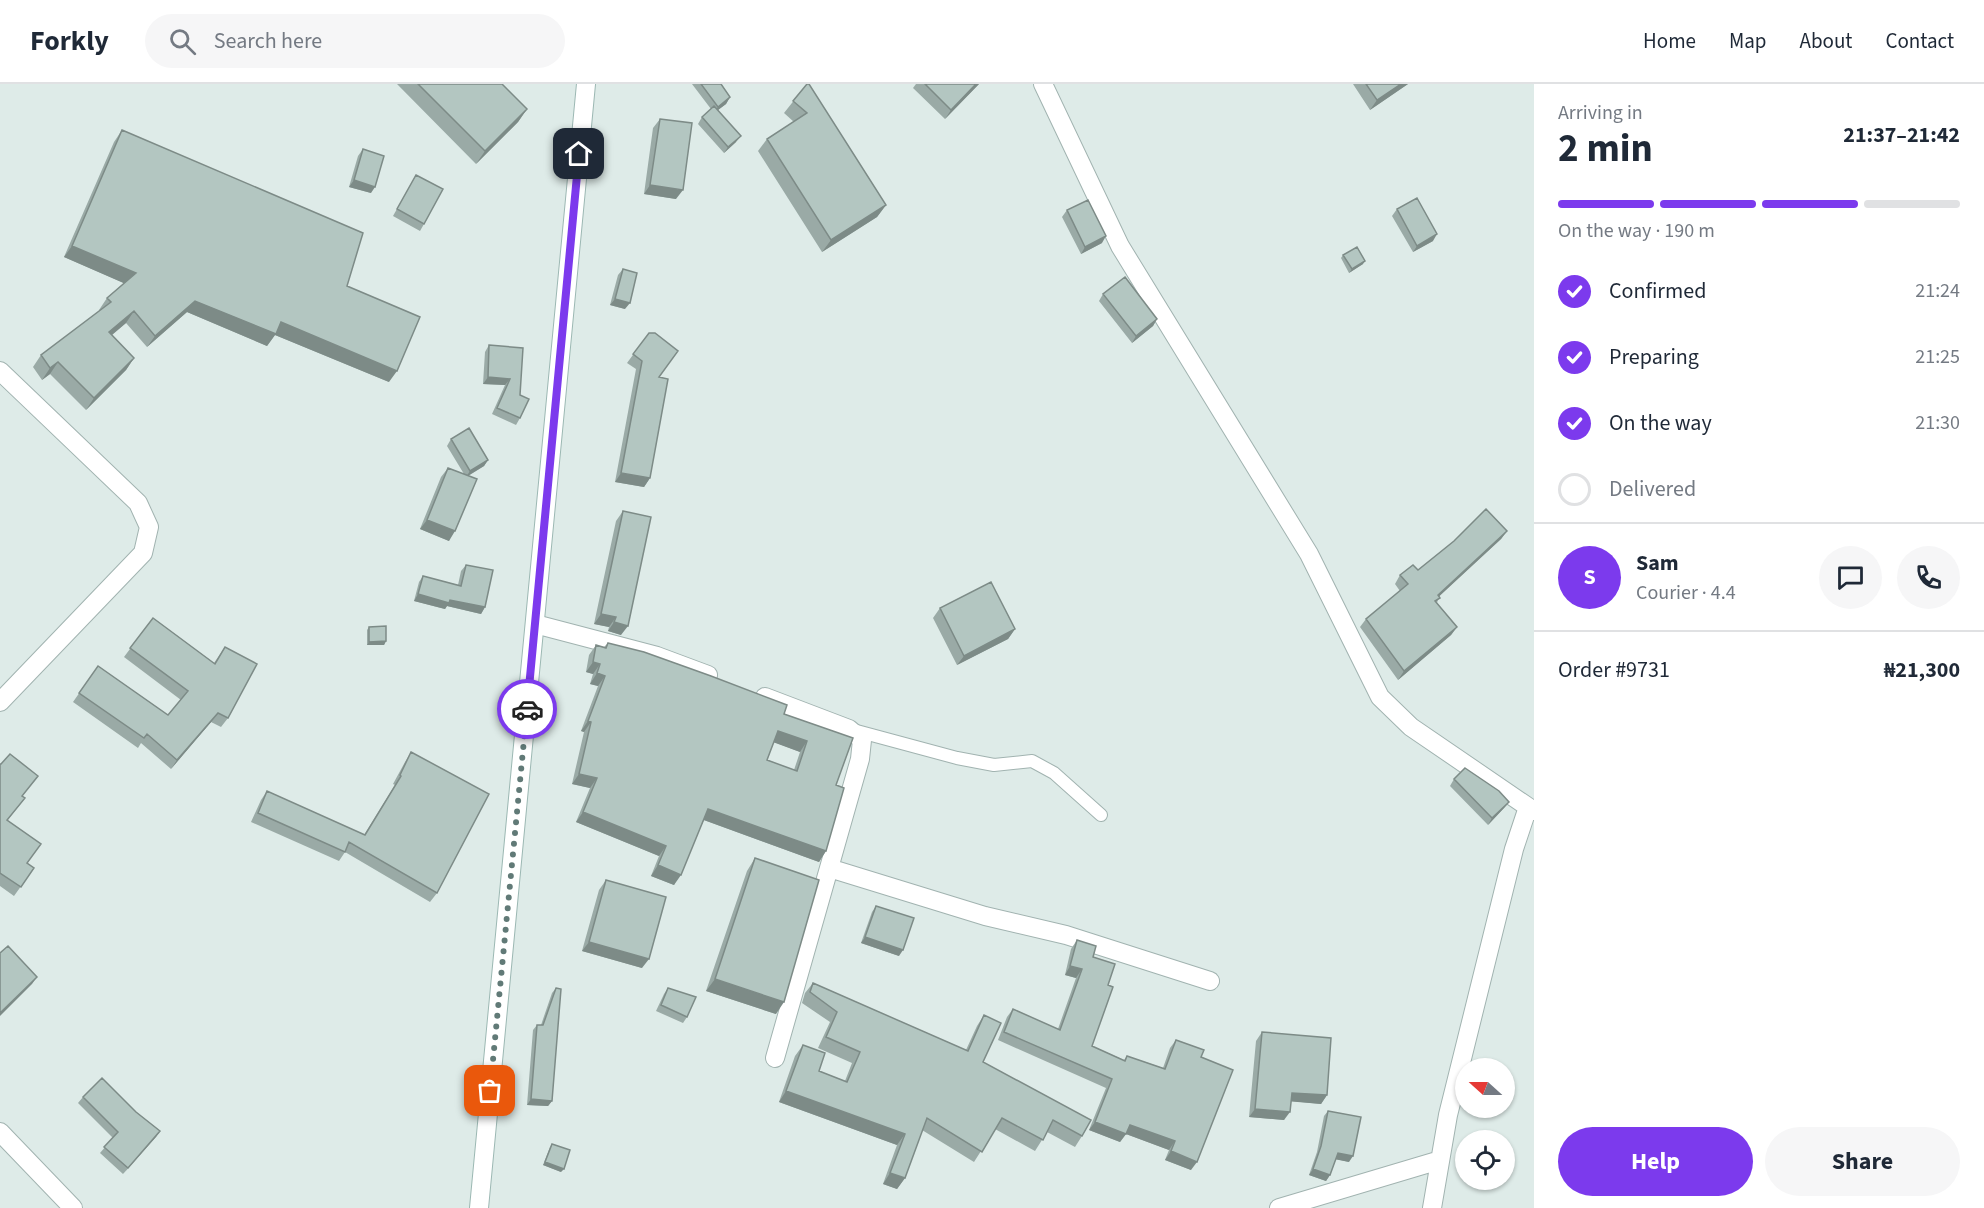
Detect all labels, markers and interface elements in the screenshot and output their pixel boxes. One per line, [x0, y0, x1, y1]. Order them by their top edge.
search box [145, 14, 565, 68]
text: Forkly [30, 21, 109, 61]
icon: search [166, 25, 199, 58]
text: Search here [214, 25, 322, 57]
text: Home [1643, 26, 1696, 56]
text: Map [1729, 26, 1767, 56]
text: About [1800, 26, 1852, 56]
text: Contact [1885, 26, 1954, 56]
text: Arriving in [1558, 99, 1643, 127]
text: 21:37–21:42 [1843, 119, 1960, 151]
text: 2 min [1558, 121, 1653, 177]
pin [553, 128, 604, 179]
icon: home [562, 137, 595, 170]
text: On the way · 190 m [1558, 217, 1715, 245]
icon: check [1558, 275, 1591, 308]
text: Confirmed [1609, 275, 1706, 307]
text: 21:24 [1915, 277, 1960, 305]
icon: check [1558, 341, 1591, 374]
text: Preparing [1609, 341, 1699, 373]
text: 21:25 [1915, 343, 1960, 371]
icon: check [1558, 407, 1591, 440]
text: On the way [1609, 407, 1712, 439]
text: 21:30 [1915, 409, 1960, 437]
text: Delivered [1609, 473, 1696, 505]
button: chat [1819, 546, 1882, 609]
button: phone [1897, 546, 1960, 609]
text: Sam [1636, 547, 1679, 579]
text: S [1583, 561, 1596, 593]
text: Courier · 4.4 [1636, 579, 1736, 607]
text: Order #9731 [1558, 654, 1670, 686]
text: ₦21,300 [1884, 654, 1960, 686]
courier [497, 679, 557, 739]
icon: car [511, 693, 544, 726]
north arrow [1455, 1058, 1515, 1118]
map controls [1455, 1058, 1515, 1190]
pin [464, 1065, 515, 1116]
icon: bag [473, 1074, 506, 1107]
button: Help [1558, 1127, 1753, 1196]
button: Share [1765, 1127, 1960, 1196]
button: locate [1455, 1130, 1515, 1190]

